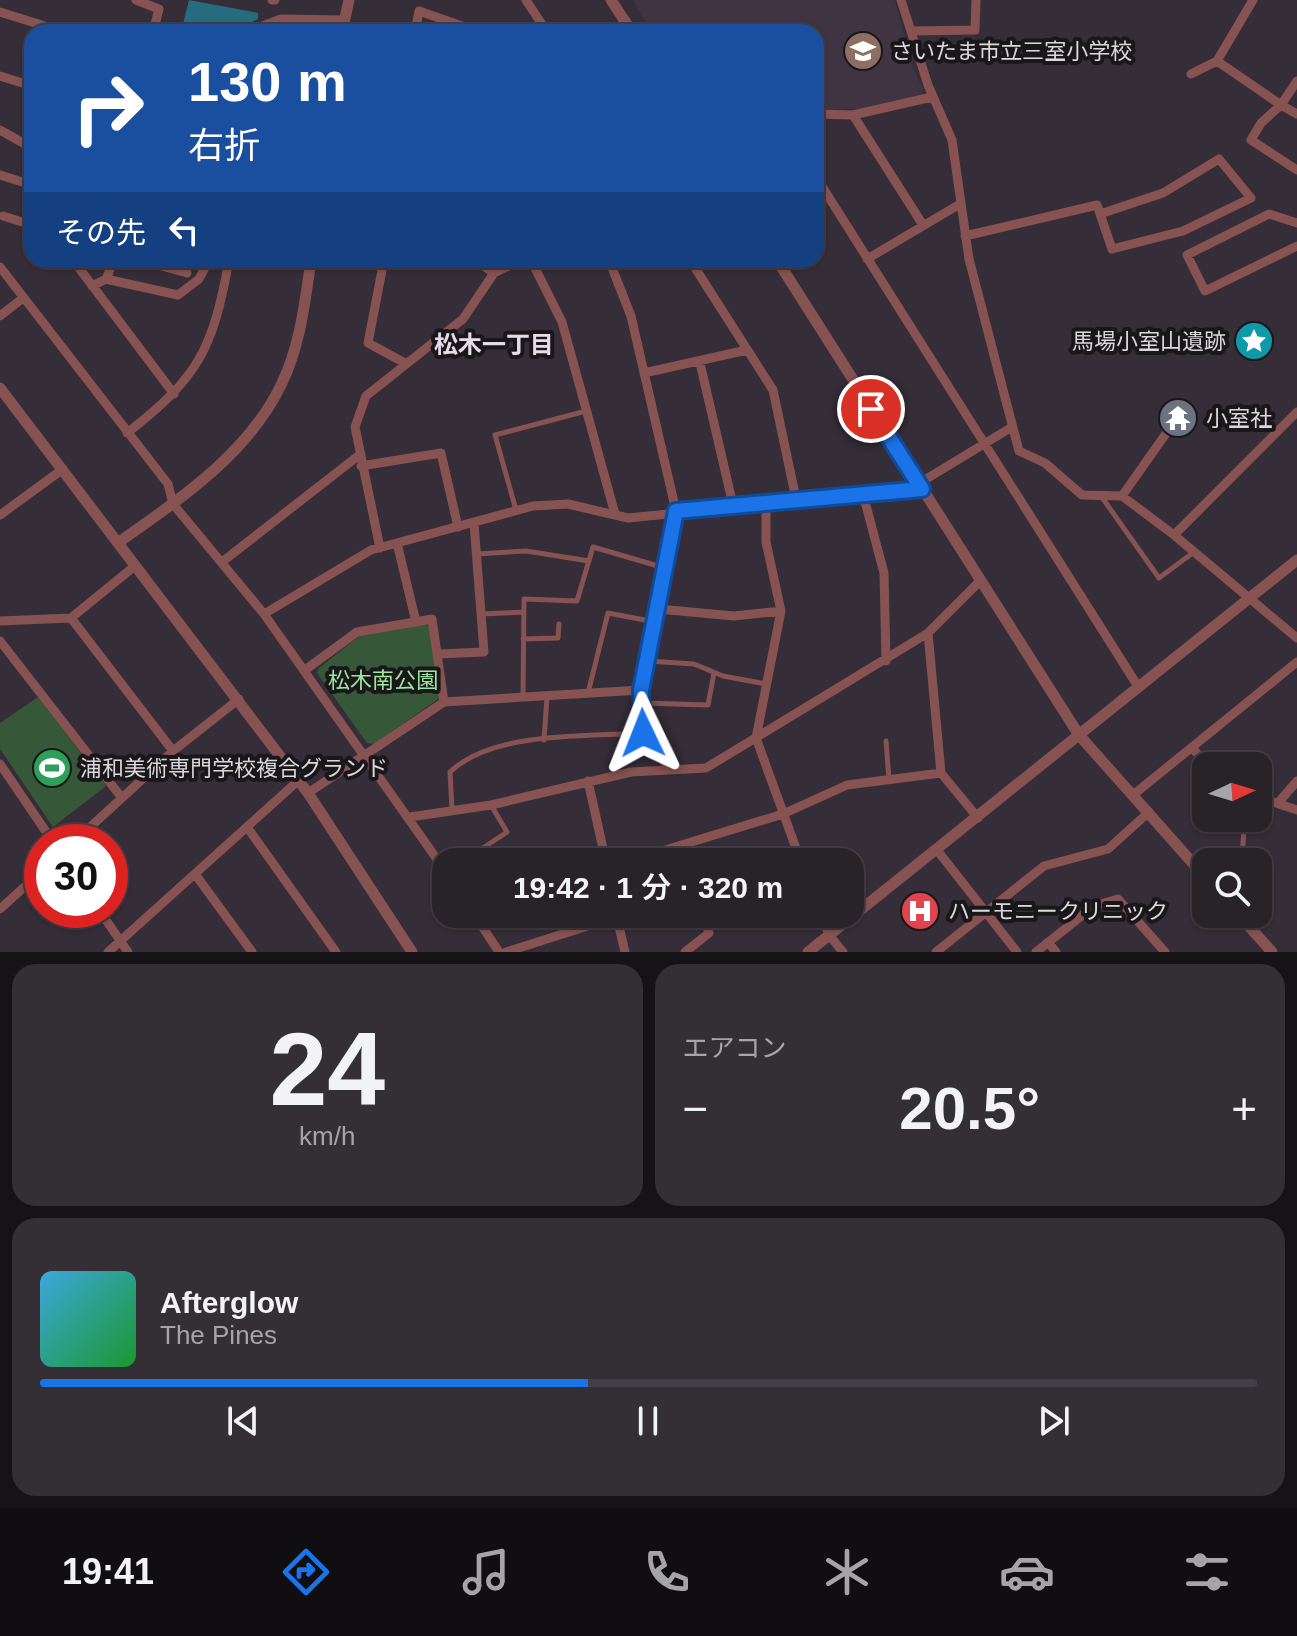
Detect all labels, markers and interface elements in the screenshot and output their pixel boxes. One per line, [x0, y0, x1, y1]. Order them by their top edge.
school or university icon: さいたま市立三室小学校 [842, 30, 884, 72]
place label: さいたま市立三室小学校 [891, 39, 1132, 64]
text: 130 m [188, 50, 347, 113]
icon: right [56, 56, 160, 160]
text: 右折 [188, 125, 260, 166]
icon: left [162, 208, 206, 252]
text: その先 [56, 216, 146, 249]
place icon: 馬場小室山遺跡 [1233, 320, 1275, 362]
place label: 馬場小室山遺跡 [1072, 329, 1226, 354]
district label: 松木一丁目 [434, 331, 554, 358]
pin [837, 375, 905, 443]
icon: arrive [849, 387, 893, 431]
temple icon: 小室社 [1157, 397, 1199, 439]
place label: 小室社 [1206, 406, 1272, 431]
park label: 松木南公園 [328, 668, 438, 693]
position arrow [601, 691, 685, 775]
sports icon: 浦和美術専門学校複合グランド [31, 747, 73, 789]
north arrow [1192, 752, 1272, 832]
map controls [1192, 752, 1272, 928]
place label: 浦和美術専門学校複合グランド [80, 756, 388, 781]
speed limit sign: 30 [24, 824, 128, 928]
button: search [1192, 848, 1272, 928]
text: 19:42 · 1 分 · 320 m [513, 871, 783, 904]
hospital icon: ハーモニークリニック [899, 890, 941, 932]
place label: ハーモニークリニック [948, 899, 1168, 924]
text: 24 [269, 1011, 385, 1127]
text: エアコン [683, 1033, 787, 1063]
text: 20.5° [899, 1075, 1040, 1142]
text: − [683, 1084, 708, 1133]
text: + [1231, 1084, 1257, 1133]
text: km/h [299, 1121, 355, 1151]
text: Afterglow [160, 1286, 298, 1319]
text: The Pines [160, 1320, 277, 1350]
icon: previous [221, 1399, 265, 1443]
icon: pause [626, 1399, 670, 1443]
icon: next [1032, 1399, 1076, 1443]
icon: directions [278, 1544, 334, 1600]
icon: music [458, 1544, 514, 1600]
icon: phone [639, 1544, 695, 1600]
icon: climate [819, 1544, 875, 1600]
icon: car [999, 1544, 1055, 1600]
icon: filters [1179, 1544, 1235, 1600]
text: 19:41 [62, 1551, 154, 1592]

